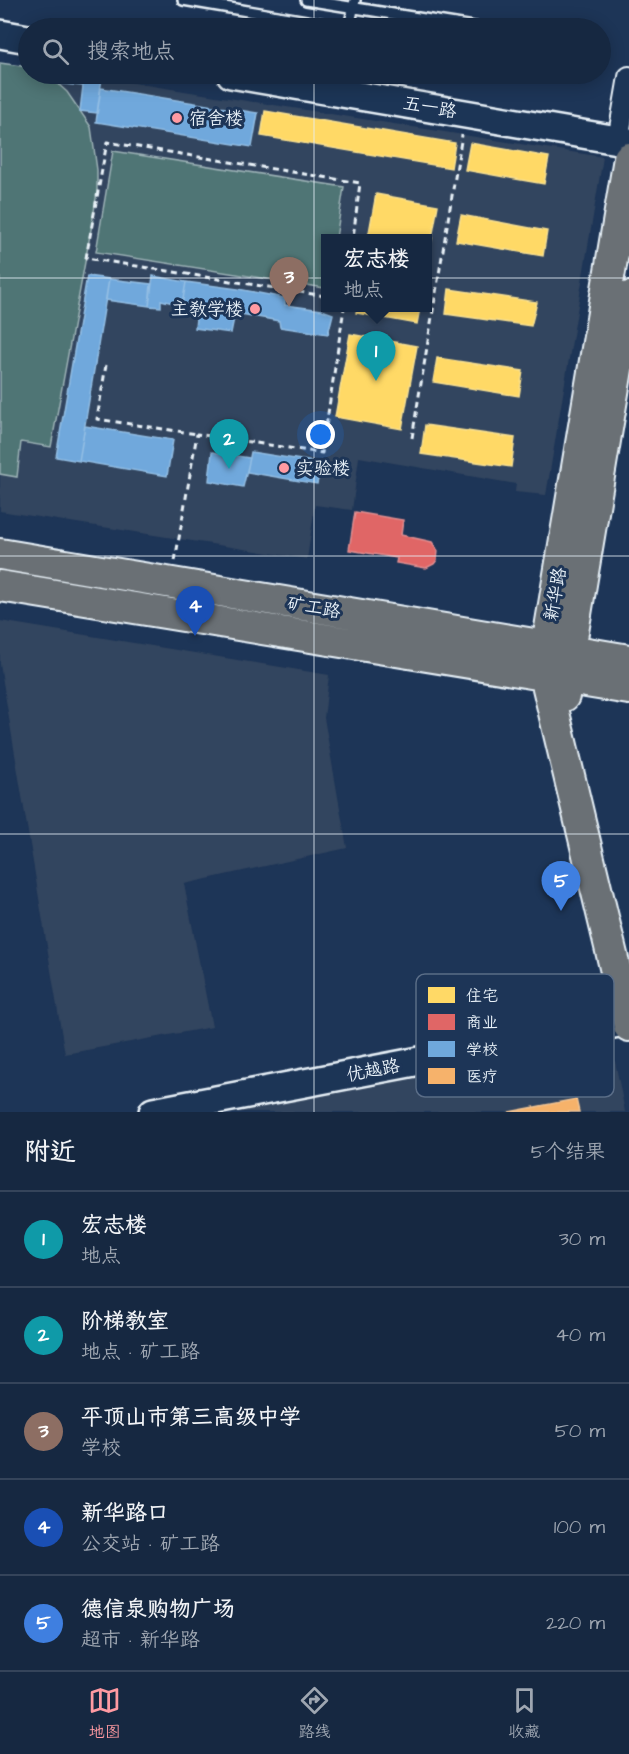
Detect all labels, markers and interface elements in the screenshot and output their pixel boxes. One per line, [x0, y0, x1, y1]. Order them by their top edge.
search box [18, 18, 611, 84]
icon: search [39, 35, 72, 68]
text: 搜索地点 [87, 36, 175, 67]
street label: 五一路 [401, 90, 459, 124]
place label: 宿舍楼 [189, 106, 243, 131]
marker: 宿舍楼 [170, 111, 184, 125]
popup [321, 234, 432, 312]
text: 宏志楼 [343, 244, 410, 275]
pin: 3 [270, 258, 308, 307]
text: 地点 [343, 276, 383, 304]
place label: 主教学楼 [171, 297, 243, 322]
marker: 主教学楼 [248, 302, 262, 316]
pin: 1 [356, 332, 395, 381]
pin: 2 [210, 420, 248, 469]
your location [306, 420, 335, 449]
place label: 实验楼 [296, 456, 350, 481]
marker: 实验楼 [277, 461, 291, 475]
street label: 新华路 [538, 565, 572, 623]
pin: 4 [176, 586, 214, 636]
street label: 矿工路 [285, 590, 343, 624]
pin: 5 [542, 862, 580, 911]
legend [416, 974, 614, 1097]
text: 住宅 [466, 985, 498, 1007]
text: 商业 [466, 1012, 498, 1034]
text: 学校 [466, 1039, 498, 1061]
street label: 优越路 [344, 1053, 402, 1088]
text: 医疗 [466, 1066, 498, 1088]
text: 附近 [24, 1134, 76, 1170]
text: 5个结果 [531, 1138, 605, 1166]
text: 宏志楼 [81, 1210, 147, 1241]
text: 1 [42, 1225, 45, 1253]
text: 30 m [559, 1225, 605, 1253]
text: 地点 [81, 1242, 121, 1270]
text: 阶梯教室 [81, 1306, 169, 1337]
text: 2 [38, 1321, 49, 1349]
text: 40 m [555, 1321, 605, 1349]
text: 地点 · 矿工路 [81, 1338, 200, 1366]
text: 平顶山市第三高级中学 [81, 1402, 301, 1433]
text: 3 [38, 1417, 49, 1445]
text: 50 m [555, 1417, 605, 1445]
text: 学校 [81, 1434, 121, 1462]
text: 新华路口 [81, 1498, 169, 1529]
text: 4 [37, 1513, 50, 1541]
text: 100 m [554, 1513, 605, 1541]
text: 公交站 · 矿工路 [81, 1530, 220, 1558]
text: 德信泉购物广场 [81, 1594, 235, 1625]
text: 5 [36, 1609, 51, 1637]
text: 220 m [546, 1609, 605, 1637]
text: 超市 · 新华路 [81, 1626, 200, 1654]
tab: 地图 [88, 1684, 121, 1743]
tab: 路线 [298, 1684, 331, 1743]
tab: 收藏 [508, 1684, 541, 1743]

